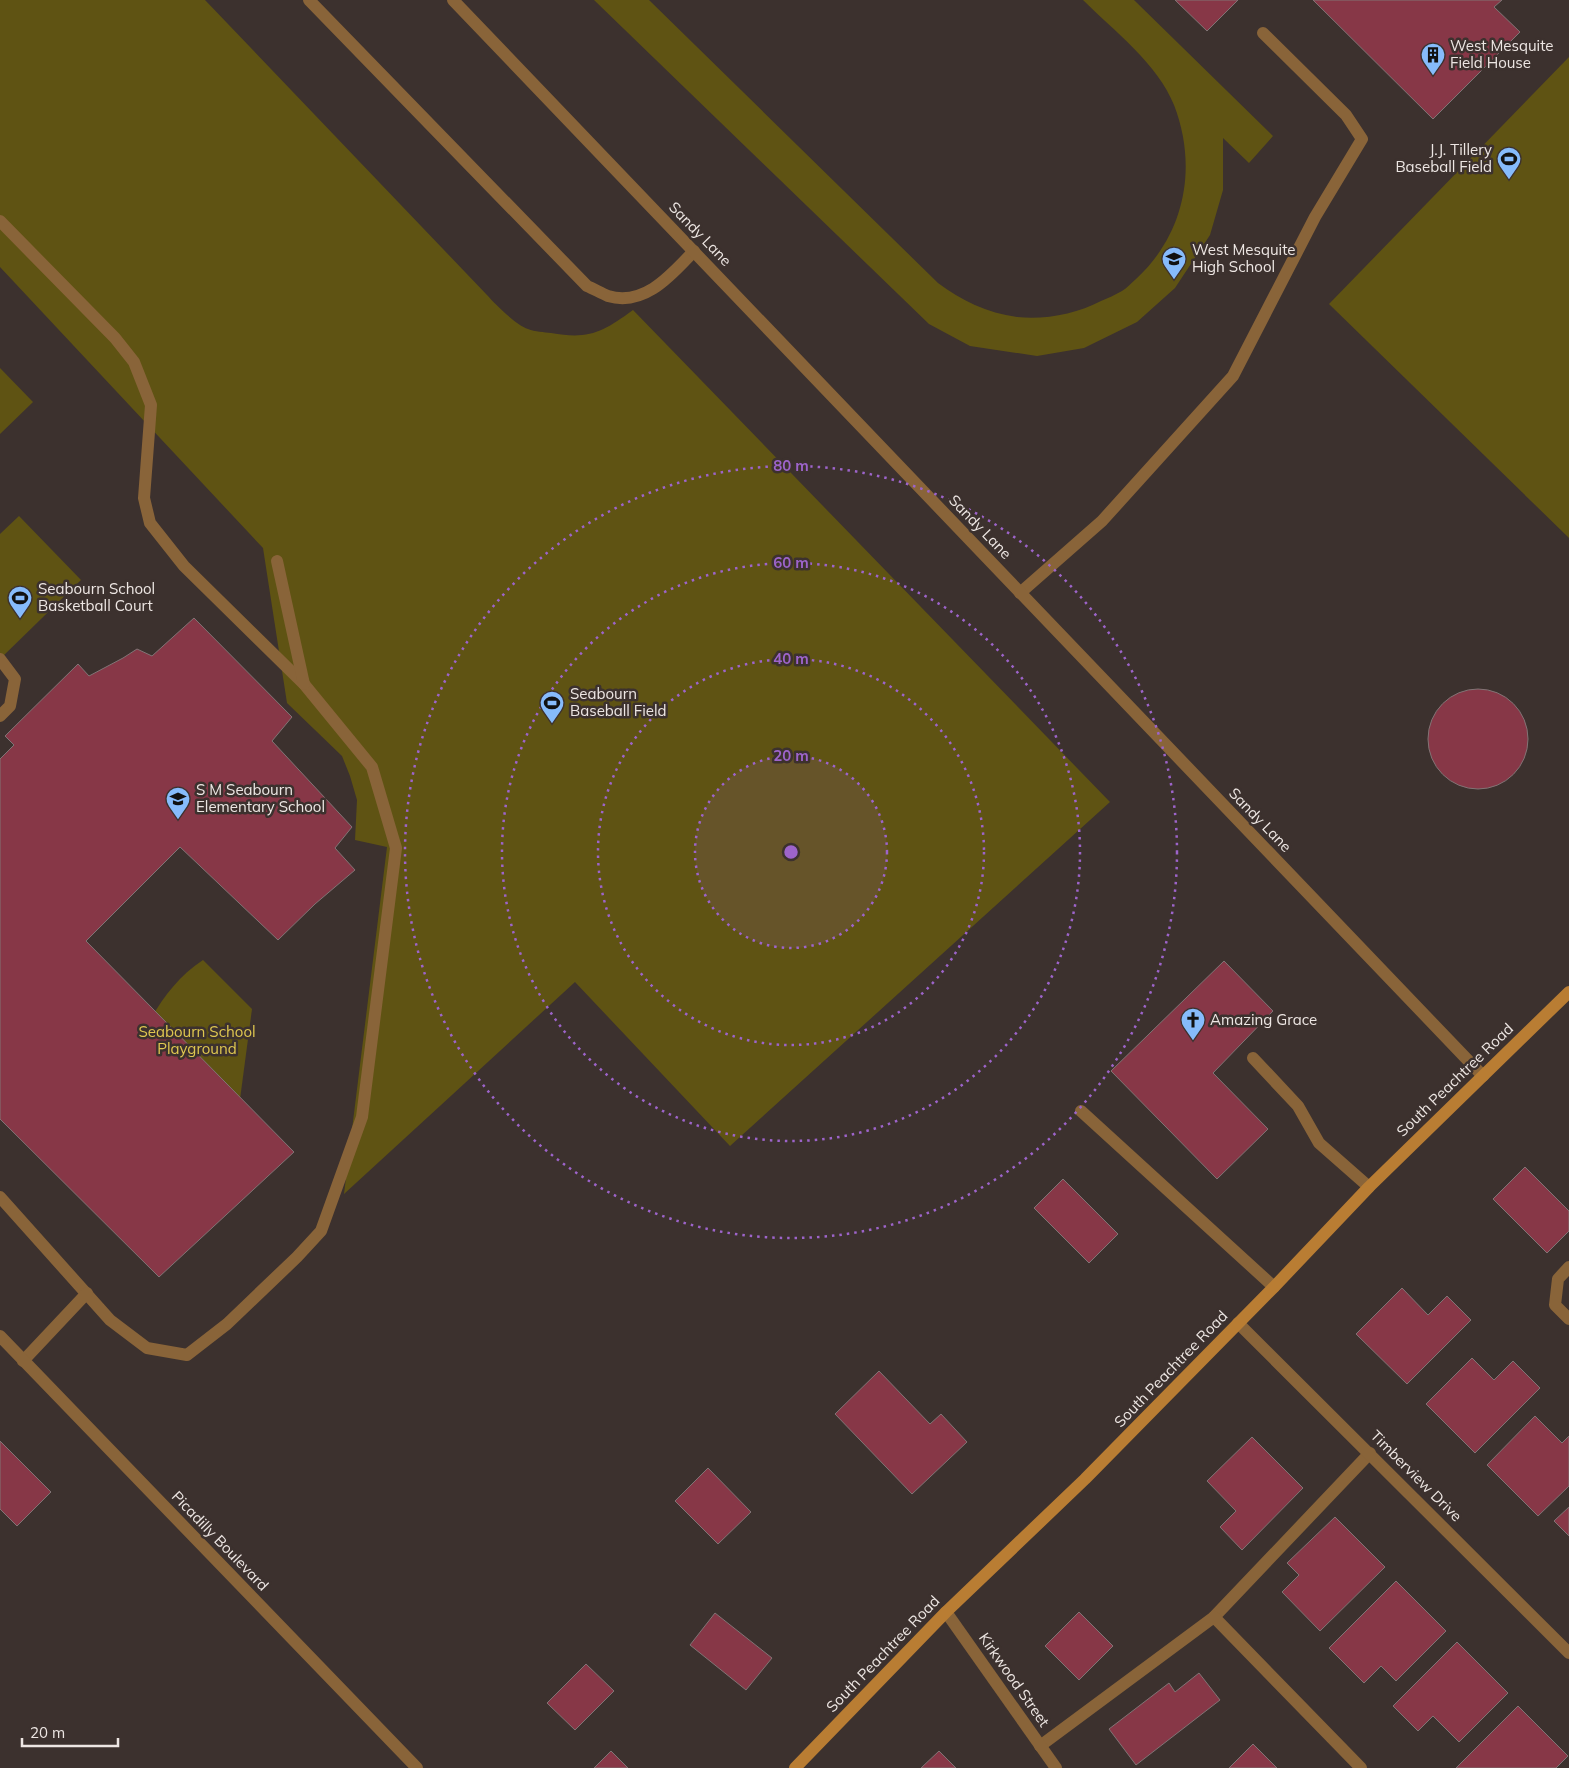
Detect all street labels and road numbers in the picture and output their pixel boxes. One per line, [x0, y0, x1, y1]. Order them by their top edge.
street label: Sandy Lane [665, 198, 736, 270]
street label: Sandy Lane [945, 491, 1016, 563]
street label: Sandy Lane [1225, 784, 1296, 856]
street label: South Peachtree Road [1392, 1019, 1517, 1140]
street label: South Peachtree Road [1110, 1306, 1231, 1431]
street label: Timberview Drive [1367, 1426, 1466, 1525]
street label: Picadilly Boulevard [168, 1487, 273, 1595]
street label: South Peachtree Road [822, 1591, 943, 1716]
street label: Kirkwood Street [975, 1629, 1054, 1730]

